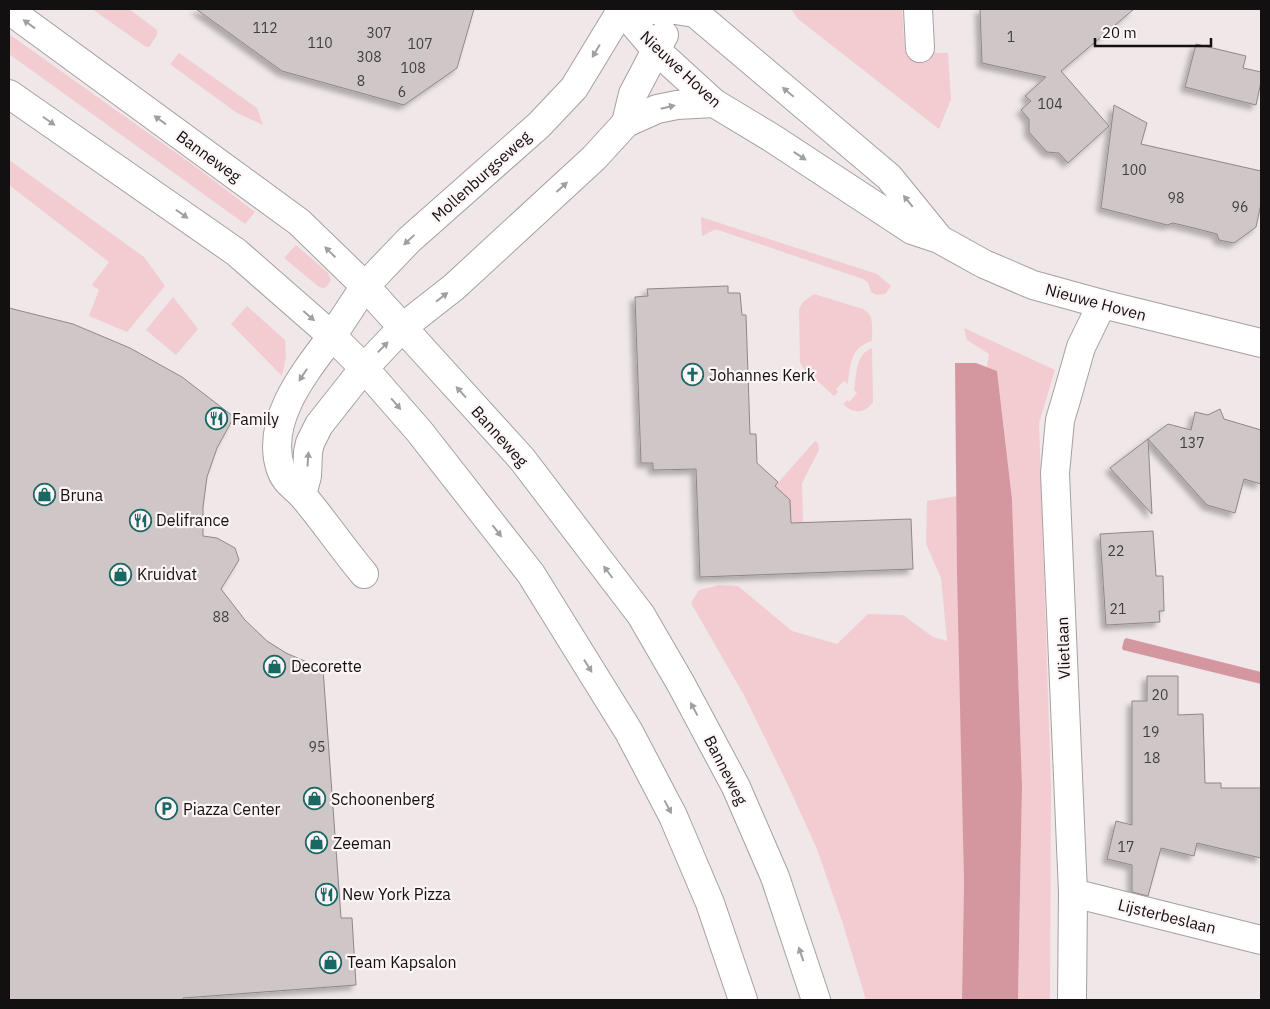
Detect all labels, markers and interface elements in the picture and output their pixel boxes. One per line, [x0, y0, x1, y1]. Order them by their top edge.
scale bar [1095, 15, 1211, 47]
one-way arrow [22, 19, 36, 29]
house number: 112 [252, 19, 278, 37]
text: 20 m [1102, 23, 1137, 42]
house number: 307 [366, 24, 392, 42]
street label: Nieuwe Hoven [636, 26, 726, 112]
house number: 1 [1007, 28, 1015, 46]
house number: 110 [307, 34, 333, 52]
house number: 107 [407, 35, 433, 53]
one-way arrow [592, 45, 601, 58]
house number: 308 [356, 48, 382, 66]
house number: 108 [400, 59, 426, 77]
house number: 8 [357, 72, 365, 90]
house number: 6 [398, 83, 406, 101]
one-way arrow [782, 87, 795, 98]
house number: 104 [1037, 95, 1063, 113]
one-way arrow [661, 103, 676, 111]
one-way arrow [153, 115, 167, 125]
one-way arrow [42, 116, 56, 126]
street label: Banneweg [173, 126, 246, 187]
street label: Mollenburgseweg [427, 126, 535, 226]
one-way arrow [793, 152, 806, 161]
house number: 100 [1121, 161, 1147, 179]
one-way arrow [555, 181, 567, 193]
house number: 98 [1168, 189, 1184, 207]
one-way arrow [903, 195, 914, 208]
house number: 96 [1232, 198, 1248, 216]
one-way arrow [175, 209, 189, 219]
one-way arrow [404, 234, 416, 246]
one-way arrow [324, 246, 336, 258]
street label: Nieuwe Hoven [1043, 279, 1149, 325]
one-way arrow [435, 292, 448, 302]
one-way arrow [302, 310, 314, 322]
one-way arrow [377, 342, 389, 354]
church icon: Johannes Kerk [681, 363, 705, 387]
place label: Johannes Kerk [709, 365, 816, 385]
one-way arrow [298, 369, 308, 382]
one-way arrow [456, 386, 467, 398]
one-way arrow [390, 398, 401, 411]
street label: Banneweg [467, 401, 533, 471]
restaurant icon: Family [204, 407, 228, 431]
place label: Family [232, 409, 279, 429]
house number: 137 [1179, 434, 1205, 452]
one-way arrow [304, 451, 312, 467]
shop icon: Bruna [32, 483, 56, 507]
place label: Bruna [60, 485, 103, 505]
restaurant icon: Delifrance [128, 508, 152, 532]
place label: Delifrance [156, 510, 229, 530]
one-way arrow [492, 524, 503, 537]
house number: 22 [1108, 542, 1124, 560]
shop icon: Kruidvat [109, 562, 133, 586]
place label: Kruidvat [137, 564, 197, 584]
one-way arrow [603, 565, 613, 579]
house number: 21 [1110, 600, 1126, 618]
house number: 88 [213, 608, 229, 626]
street label: Vlietlaan [1052, 616, 1074, 680]
shop icon: Decorette [263, 654, 287, 678]
place label: Decorette [291, 656, 362, 676]
one-way arrow [583, 659, 592, 672]
house number: 20 [1152, 686, 1168, 704]
one-way arrow [690, 702, 699, 716]
house number: 19 [1143, 723, 1159, 741]
street label: Banneweg [700, 732, 752, 809]
house number: 95 [309, 738, 325, 756]
house number: 18 [1144, 749, 1160, 767]
shop icon: Schoonenberg [303, 787, 327, 811]
place label: Schoonenberg [331, 789, 435, 809]
parking icon: Piazza Center [155, 797, 179, 821]
place label: Piazza Center [183, 799, 281, 819]
one-way arrow [664, 800, 672, 814]
shop icon: Zeeman [305, 831, 329, 855]
place label: Zeeman [333, 833, 391, 853]
house number: 17 [1118, 838, 1134, 856]
restaurant icon: New York Pizza [314, 882, 338, 906]
place label: New York Pizza [342, 884, 451, 904]
street label: Lijsterbeslaan [1116, 894, 1218, 938]
one-way arrow [797, 946, 805, 961]
shop icon: Team Kapsalon [319, 950, 343, 974]
place label: Team Kapsalon [347, 952, 457, 972]

